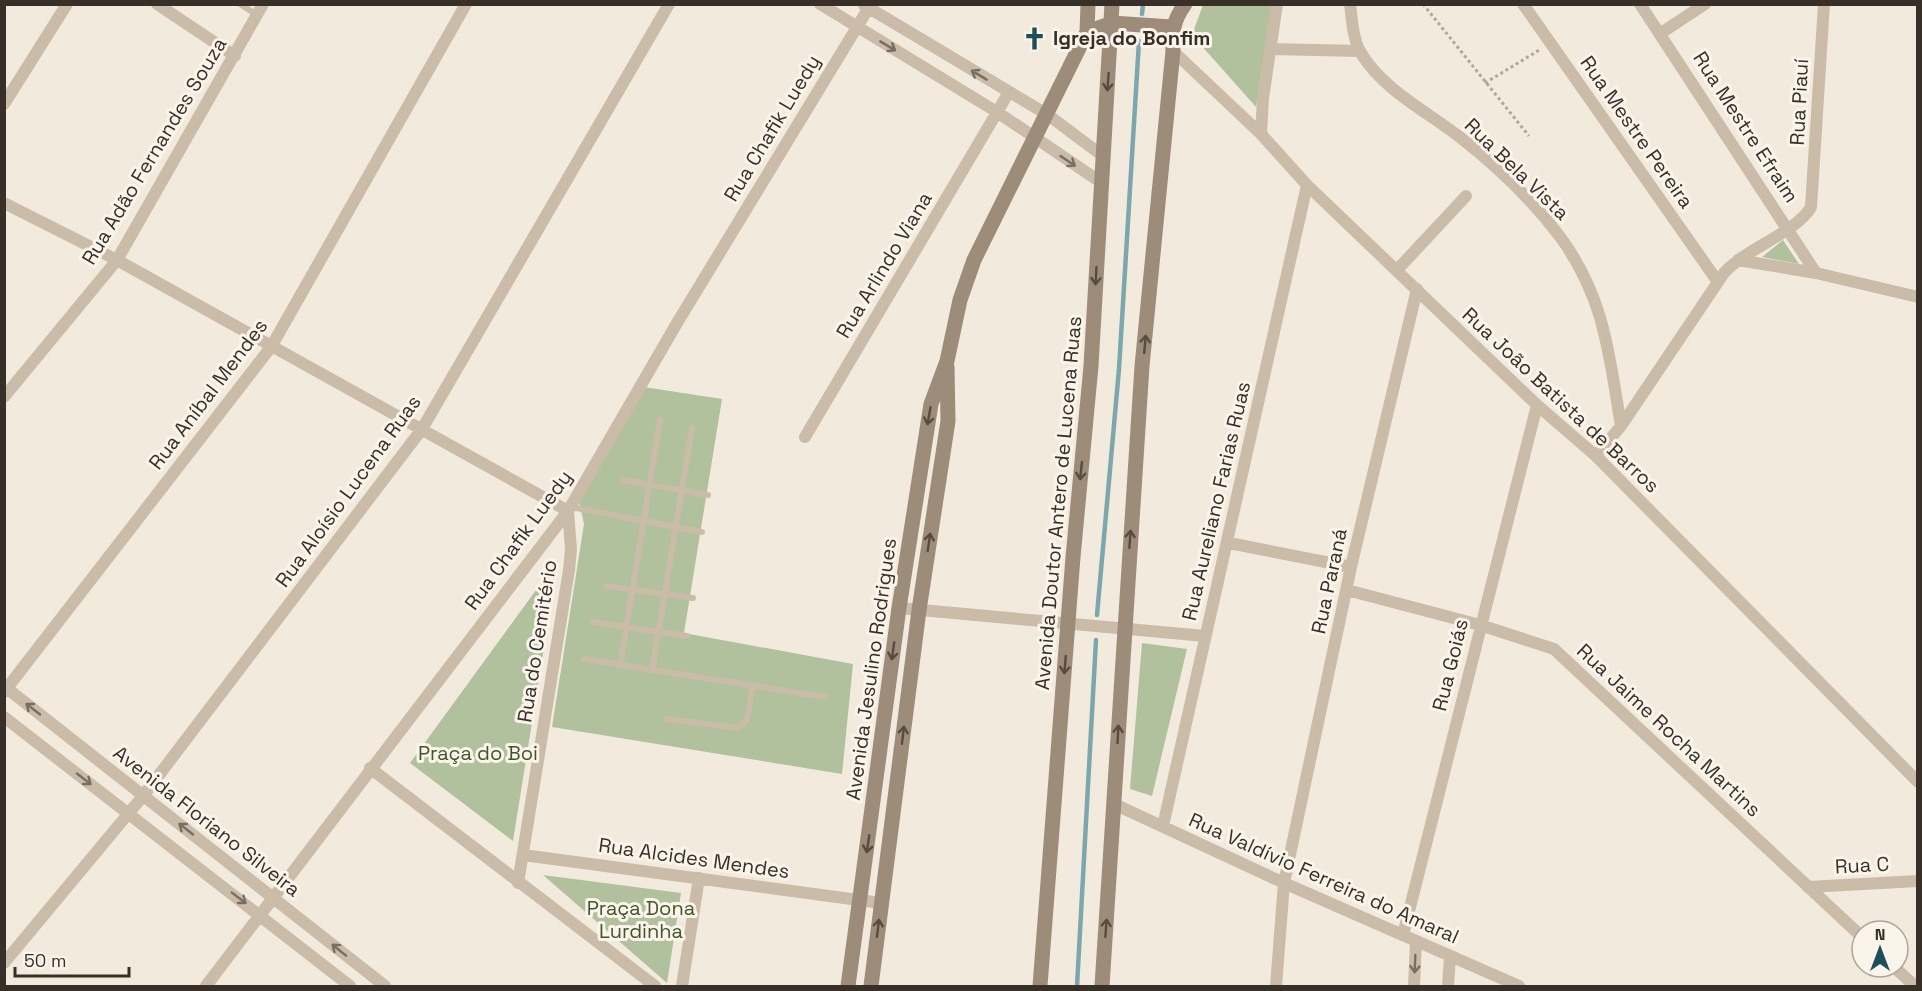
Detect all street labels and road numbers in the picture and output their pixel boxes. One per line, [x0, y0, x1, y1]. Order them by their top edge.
street label: Rua Adão Fernandes Souza [76, 33, 232, 269]
street label: Rua Mestre Efraim [1687, 46, 1805, 208]
street label: Rua Chafik Luedy [718, 50, 826, 206]
street label: Rua Mestre Pereira [1575, 51, 1699, 213]
street label: Rua Piauí [1784, 58, 1814, 146]
street label: Rua Bela Vista [1459, 112, 1575, 226]
street label: Rua Arlindo Viana [830, 187, 938, 343]
street label: Rua João Batista de Barros [1457, 302, 1665, 498]
street label: Rua Aníbal Mendes [143, 313, 273, 475]
street label: Avenida Doutor Antero de Lucena Ruas [1029, 315, 1087, 691]
street label: Rua Aureliano Farias Ruas [1176, 379, 1256, 623]
street label: Rua Aloísio Lucena Ruas [269, 390, 427, 592]
street label: Rua Chafik Luedy [458, 465, 578, 615]
street label: Rua Paraná [1305, 526, 1353, 636]
street label: Avenida Jesulino Rodrigues [840, 536, 902, 802]
street label: Rua do Cemitério [511, 558, 563, 724]
street label: Rua Goiás [1426, 616, 1474, 714]
street label: Rua Jaime Rocha Martins [1571, 638, 1767, 822]
street label: Avenida Floriano Silveira [108, 740, 306, 902]
street label: Rua Valdívio Ferreira do Amaral [1185, 807, 1463, 949]
street label: Rua Alcides Mendes [597, 832, 791, 884]
street label: Rua C [1834, 851, 1890, 879]

